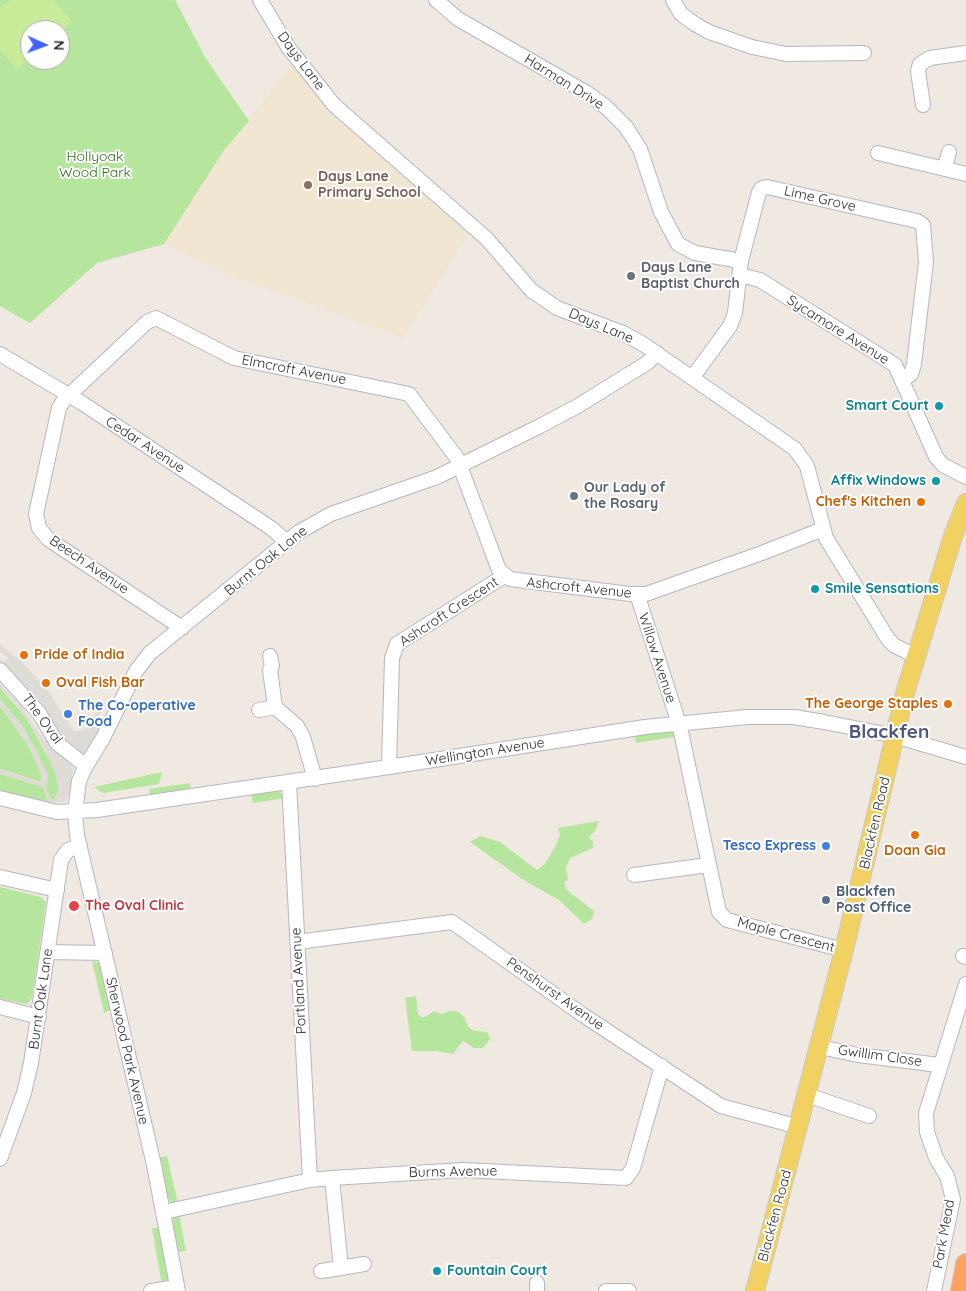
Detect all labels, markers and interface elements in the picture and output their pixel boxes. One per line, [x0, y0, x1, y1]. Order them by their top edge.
north arrow [20, 20, 70, 70]
street label: Days Lane [274, 29, 328, 93]
text: N [50, 40, 68, 51]
street label: Harman Drive [521, 51, 607, 113]
park label: Hollyoak Wood Park [59, 149, 131, 182]
place label: Days Lane Primary School [318, 169, 421, 202]
marker: Days Lane Primary School [302, 179, 314, 191]
street label: Lime Grove [782, 183, 858, 215]
place label: Days Lane Baptist Church [641, 260, 740, 292]
marker: Days Lane Baptist Church [625, 270, 637, 282]
street label: Sycamore Avenue [784, 292, 892, 368]
street label: Days Lane [566, 305, 636, 347]
street label: Elmcroft Avenue [240, 352, 348, 388]
place label: Smart Court [846, 398, 929, 414]
marker: Smart Court [933, 400, 945, 412]
street label: Cedar Avenue [102, 413, 188, 477]
place label: Affix Windows [831, 473, 926, 489]
marker: Affix Windows [930, 475, 942, 487]
place label: Our Lady of the Rosary [584, 480, 665, 512]
marker: Our Lady of the Rosary [568, 490, 580, 502]
place label: Chef's Kitchen [816, 494, 911, 510]
marker: Chef's Kitchen [915, 496, 927, 508]
street label: Burnt Oak Lane [221, 523, 311, 599]
street label: Beech Avenue [46, 532, 132, 598]
street label: Ashcroft Crescent [396, 574, 502, 650]
street label: Ashcroft Avenue [525, 574, 633, 602]
place label: Smile Sensations [825, 581, 939, 597]
marker: Smile Sensations [809, 583, 821, 595]
street label: Willow Avenue [635, 611, 679, 705]
place label: Pride of India [34, 647, 125, 663]
marker: Pride of India [18, 649, 30, 661]
place label: Oval Fish Bar [56, 675, 145, 691]
marker: Oval Fish Bar [40, 677, 52, 689]
street label: The Oval [18, 691, 66, 747]
place label: The George Staples [805, 696, 938, 712]
place label: The Co-operative Food [78, 698, 196, 730]
marker: The George Staples [942, 698, 954, 710]
marker: The Co-operative Food [62, 708, 74, 720]
district label: Blackfen [849, 721, 929, 743]
street label: Wellington Avenue [424, 734, 546, 770]
street label: Blackfen Road [856, 775, 894, 871]
marker: Doan Gia [909, 829, 921, 841]
place label: Tesco Express [723, 838, 816, 854]
marker: Tesco Express [820, 840, 832, 852]
place label: Doan Gia [884, 843, 946, 859]
place label: Blackfen Post Office [836, 884, 911, 916]
marker: Blackfen Post Office [820, 894, 832, 906]
place label: The Oval Clinic [85, 898, 184, 914]
marker: The Oval Clinic [67, 899, 81, 913]
street label: Maple Crescent [736, 914, 836, 956]
street label: Portland Avenue [288, 927, 310, 1035]
street label: Burnt Oak Lane [26, 948, 56, 1050]
street label: Penshurst Avenue [503, 954, 607, 1034]
street label: Sherwood Park Avenue [102, 976, 152, 1126]
street label: Gwillim Close [837, 1042, 923, 1070]
street label: Burns Avenue [408, 1163, 498, 1181]
street label: Blackfen Road [755, 1168, 795, 1264]
street label: Park Mead [930, 1198, 958, 1270]
place label: Fountain Court [447, 1263, 548, 1279]
marker: Fountain Court [431, 1265, 443, 1277]

